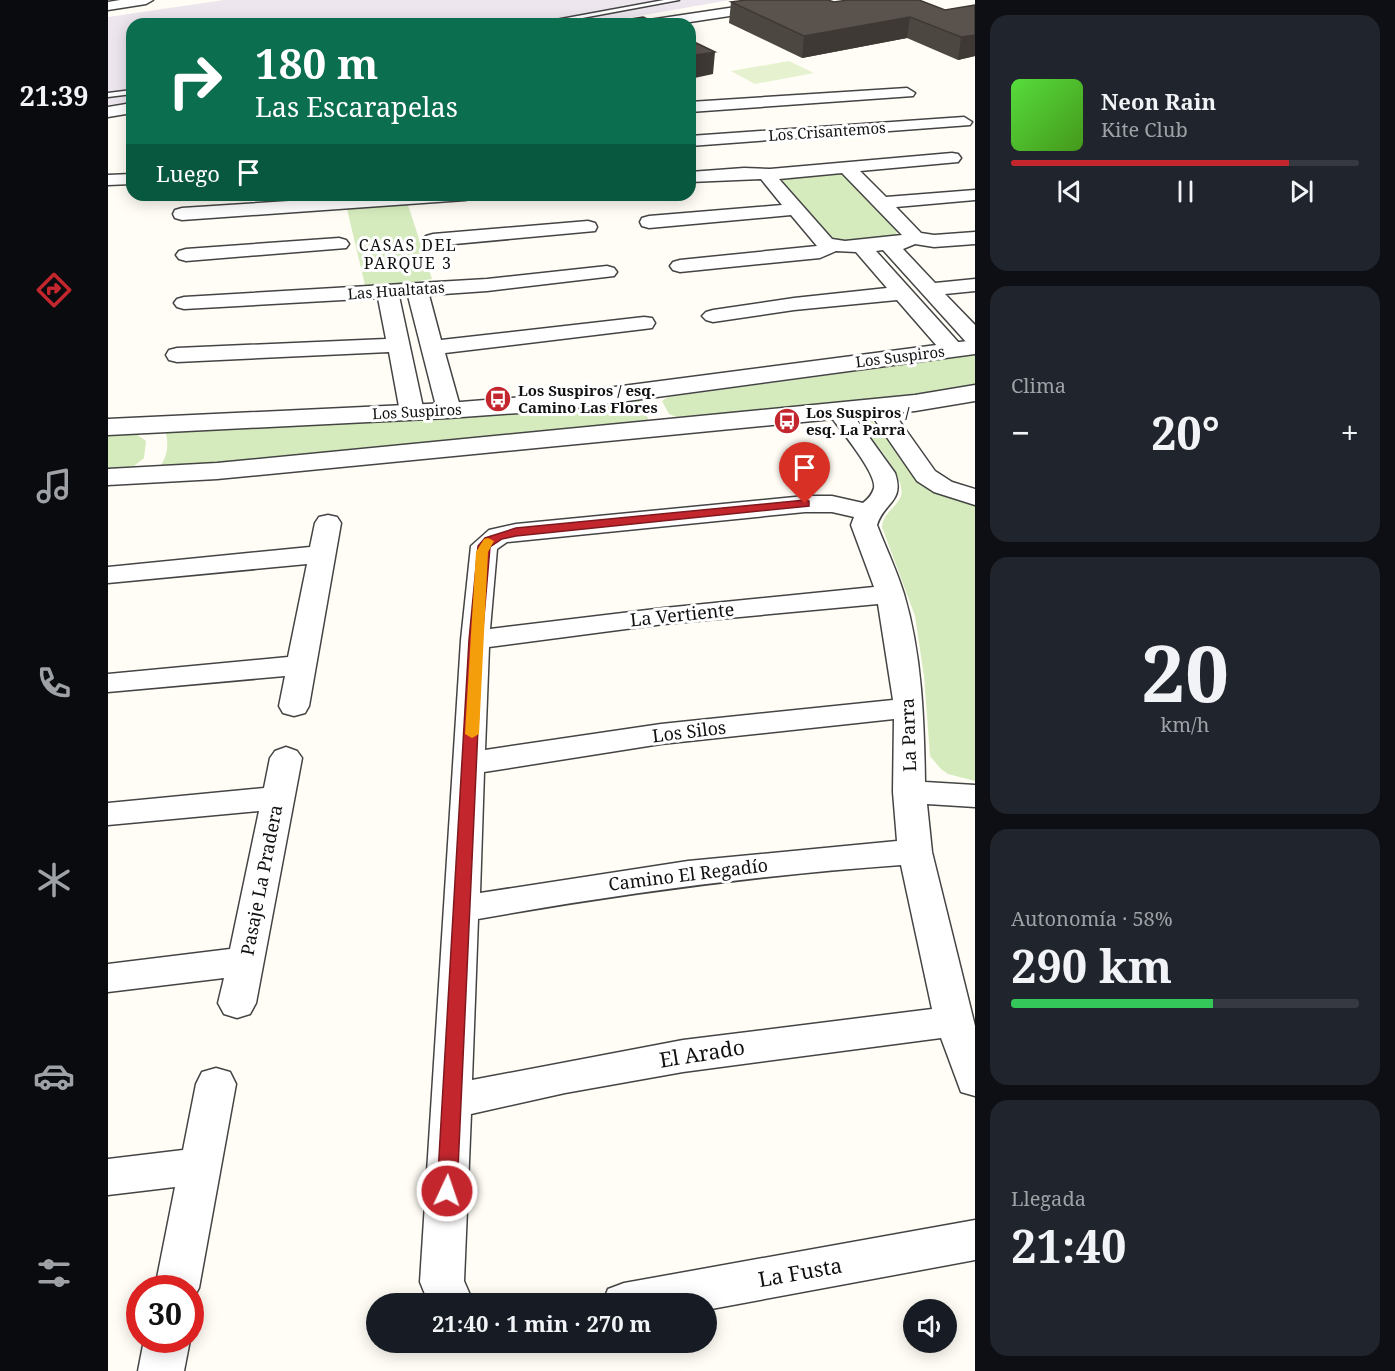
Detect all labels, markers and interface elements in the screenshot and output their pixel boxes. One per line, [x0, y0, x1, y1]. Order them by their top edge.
text: 180 m [255, 34, 379, 91]
icon: right [156, 42, 234, 120]
text: 21:39 [19, 77, 89, 114]
text: Neon Rain [1101, 86, 1216, 116]
text: Las Escarapelas [255, 88, 458, 125]
text: Kite Club [1101, 116, 1188, 143]
street label: Los Crisantemos [768, 117, 887, 145]
icon: arrive [232, 156, 265, 189]
text: Luego [156, 158, 220, 188]
icon: previous [1053, 175, 1086, 208]
icon: pause [1169, 175, 1202, 208]
icon: next [1285, 175, 1318, 208]
district label: CASAS DEL PARQUE 3 [359, 234, 457, 274]
icon: directions [33, 269, 75, 311]
street label: Las Hualtatas [347, 277, 445, 303]
street label: Los Suspiros [854, 341, 946, 371]
text: Clima [1011, 372, 1066, 399]
place label: Los Suspiros / esq. Camino Las Flores [518, 380, 658, 417]
bus stop icon: Los Suspiros / esq. Camino Las Flores [483, 384, 513, 414]
street label: Los Suspiros [372, 399, 462, 423]
place label: Los Suspiros / esq. La Parra [806, 402, 910, 439]
text: 20° [1151, 402, 1220, 463]
bus stop icon: Los Suspiros / esq. La Parra [772, 406, 802, 436]
text: − [1011, 410, 1030, 455]
text: + [1341, 410, 1359, 455]
pin [779, 442, 830, 504]
icon: arrive [788, 451, 821, 484]
icon: music [33, 465, 75, 507]
street label: La Vertiente [629, 597, 735, 631]
text: 20 [1141, 619, 1229, 725]
icon: phone [33, 662, 75, 704]
street label: La Parra [895, 698, 921, 772]
text: km/h [1160, 711, 1210, 738]
street label: Los Silos [651, 715, 727, 747]
street label: Pasaje La Pradera [235, 803, 287, 957]
street label: Camino El Regadío [607, 852, 769, 896]
icon: climate [33, 859, 75, 901]
text: Autonomía · 58% [1011, 905, 1173, 932]
text: 290 km [1011, 935, 1172, 996]
street label: El Arado [657, 1032, 747, 1074]
icon: car [33, 1055, 75, 1097]
position arrow [415, 1159, 479, 1223]
text: Llegada [1011, 1185, 1086, 1212]
text: 21:40 [1011, 1215, 1126, 1276]
street label: La Fusta [756, 1251, 844, 1293]
icon: filters [33, 1252, 75, 1294]
speed limit sign: 30 [126, 1275, 204, 1353]
map controls [903, 1299, 957, 1353]
button: sound [903, 1299, 957, 1353]
text: 21:40 · 1 min · 270 m [432, 1308, 651, 1338]

